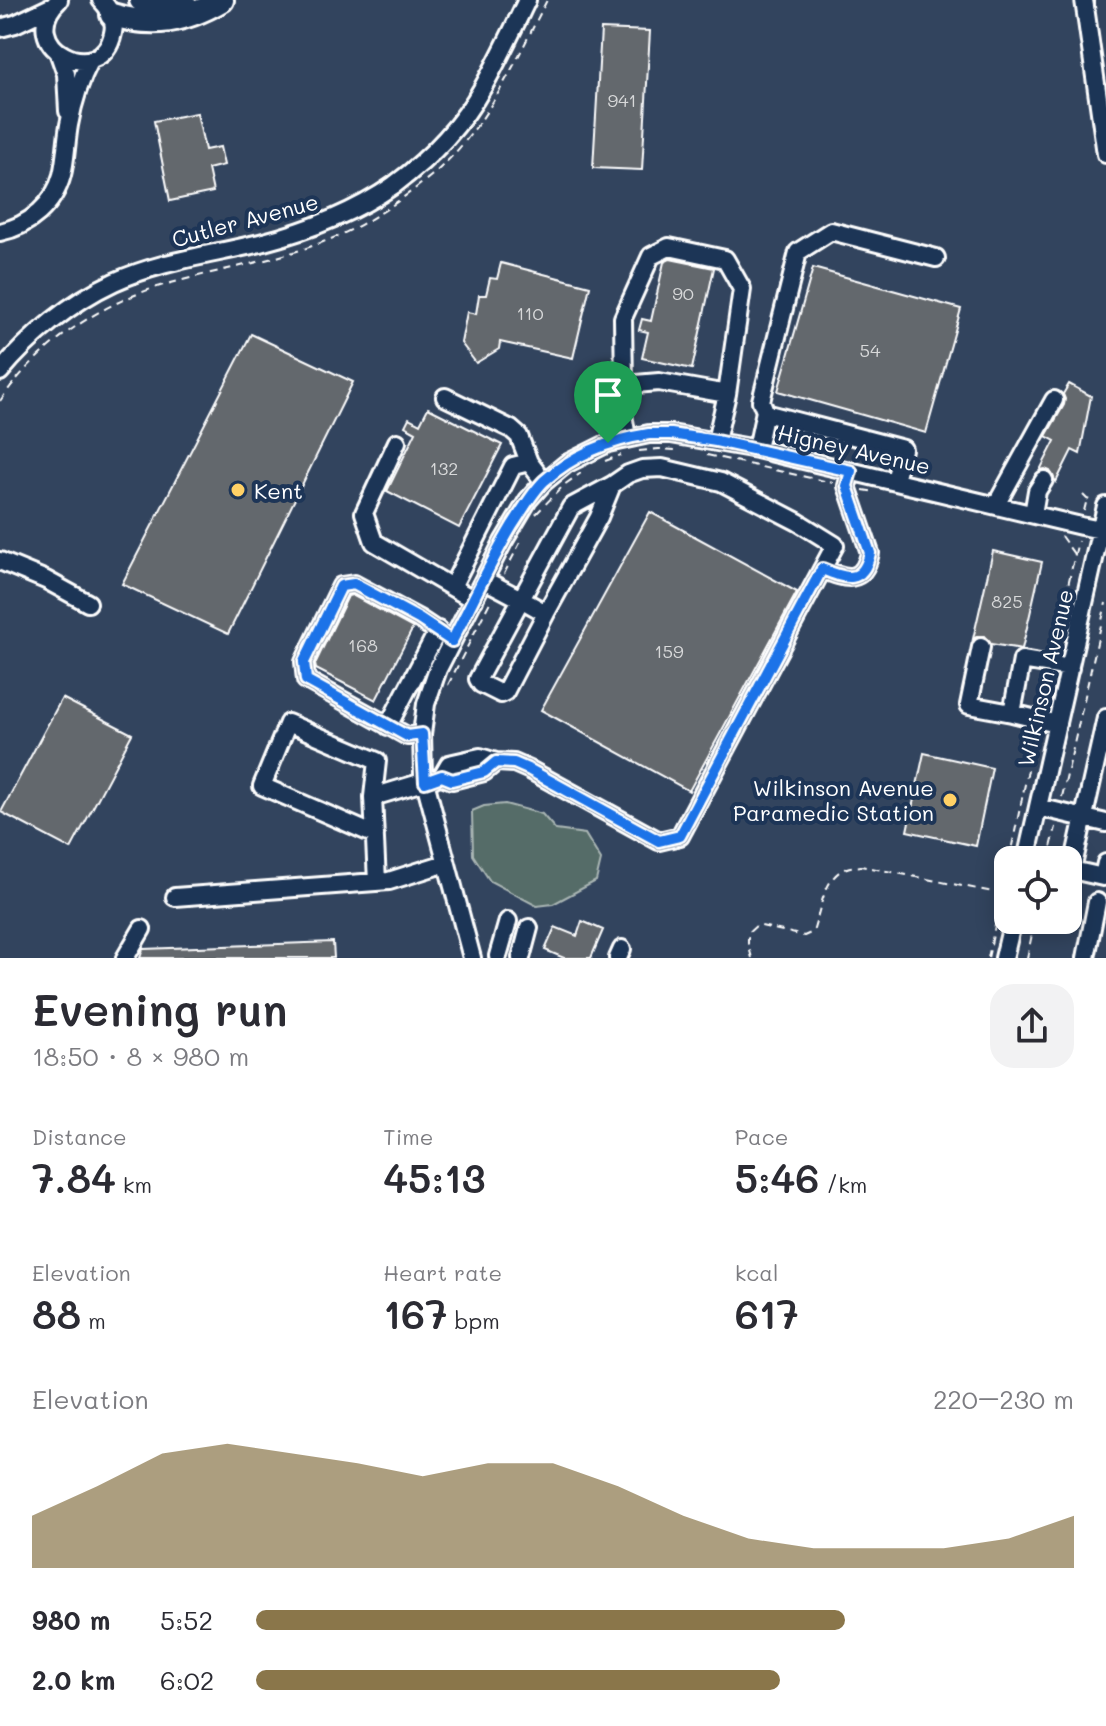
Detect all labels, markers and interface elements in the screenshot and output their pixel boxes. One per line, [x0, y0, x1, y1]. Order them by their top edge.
house number: 941 [607, 88, 637, 112]
street label: Cutler Avenue [168, 186, 322, 254]
house number: 90 [672, 281, 694, 305]
house number: 110 [516, 301, 544, 325]
house number: 54 [859, 338, 881, 362]
pin [574, 361, 642, 443]
icon: arrive [586, 373, 630, 417]
street label: Higney Avenue [775, 417, 933, 481]
house number: 132 [430, 456, 458, 480]
place label: Kent [254, 476, 303, 505]
marker: Kent [229, 481, 247, 499]
street label: Wilkinson Avenue [1010, 586, 1080, 770]
house number: 825 [991, 589, 1023, 613]
house number: 168 [348, 633, 378, 657]
house number: 159 [654, 639, 684, 663]
place label: Wilkinson Avenue Paramedic Station [733, 773, 934, 827]
marker: Wilkinson Avenue Paramedic Station [941, 791, 959, 809]
map controls [994, 846, 1082, 934]
button: locate [994, 846, 1082, 934]
text: Evening run [32, 980, 287, 1037]
button: share [990, 984, 1074, 1068]
text: 18:50 · 8 × 980 m [32, 1039, 249, 1073]
text: Distance [32, 1122, 127, 1151]
text: Time [383, 1122, 433, 1151]
text: Pace [735, 1122, 788, 1151]
text: 7.84 [32, 1151, 116, 1203]
text: 45:13 [383, 1151, 486, 1203]
text: 5:46 [735, 1151, 820, 1203]
text: km [116, 1170, 152, 1199]
text: /km [820, 1170, 867, 1199]
text: Elevation [32, 1258, 131, 1287]
text: Heart rate [383, 1258, 502, 1287]
text: kcal [735, 1258, 779, 1287]
text: 88 [32, 1287, 81, 1339]
text: 167 [383, 1287, 448, 1339]
text: 617 [735, 1287, 799, 1339]
text: m [81, 1306, 106, 1335]
text: bpm [448, 1306, 500, 1335]
text: Elevation [32, 1382, 149, 1416]
text: 220–230 m [933, 1382, 1074, 1416]
text: 980 m [32, 1603, 110, 1637]
text: 5:52 [160, 1603, 213, 1637]
text: 2.0 km [32, 1663, 115, 1697]
text: 6:02 [160, 1663, 214, 1697]

